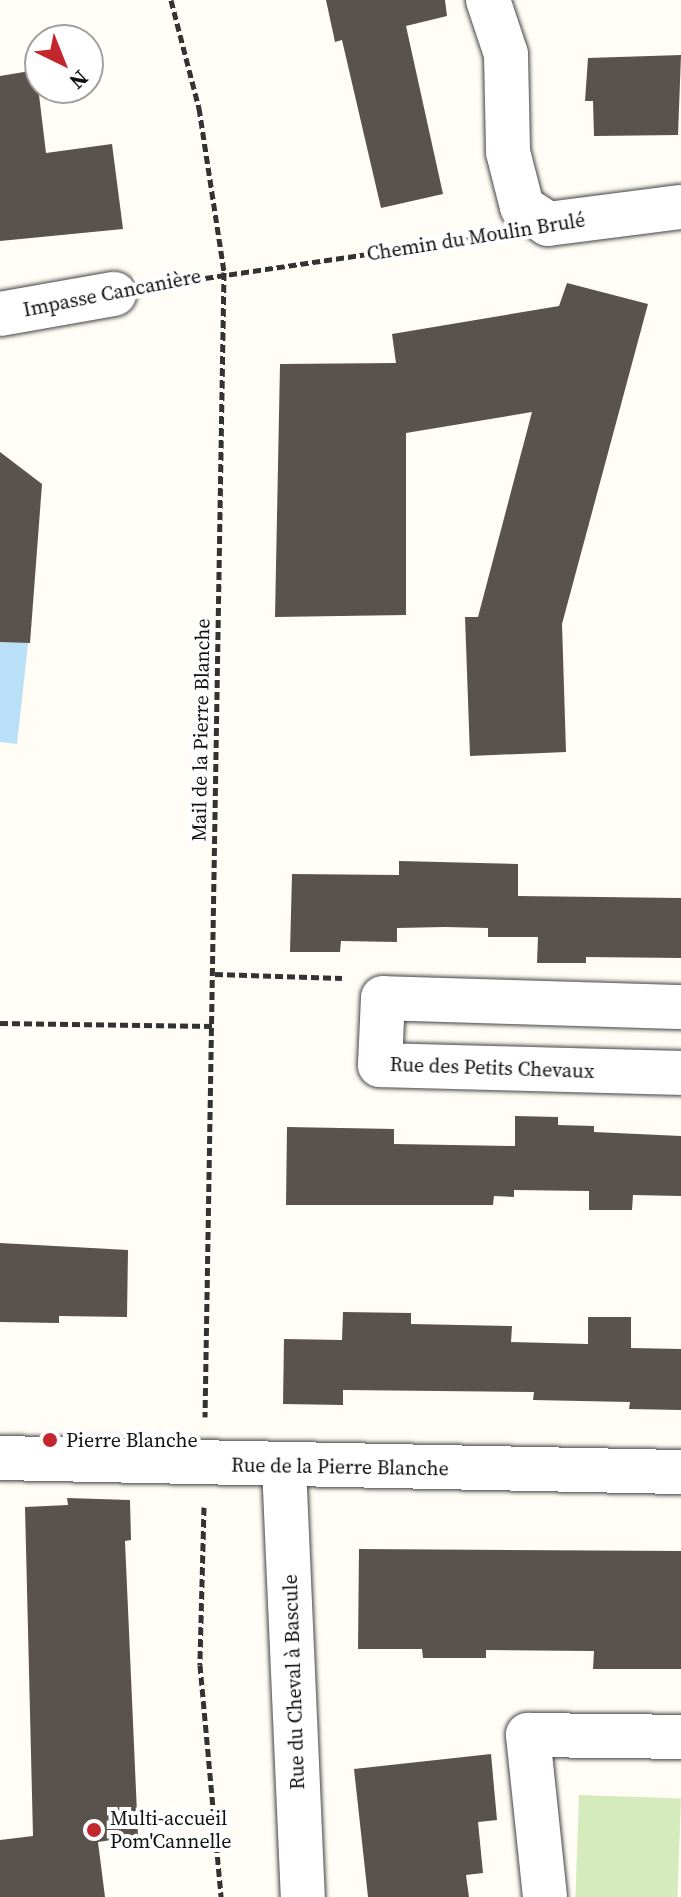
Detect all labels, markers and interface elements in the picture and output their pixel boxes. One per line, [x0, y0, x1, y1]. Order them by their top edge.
north arrow [24, 24, 104, 104]
text: N [63, 64, 95, 97]
street label: Chemin du Moulin Brulé [365, 208, 587, 266]
street label: Impasse Cancanière [21, 264, 203, 322]
street label: Mail de la Pierre Blanche [187, 618, 215, 842]
street label: Rue des Petits Chevaux [389, 1052, 595, 1084]
place label: Pierre Blanche [66, 1428, 198, 1452]
marker: Pierre Blanche [41, 1431, 59, 1449]
street label: Rue de la Pierre Blanche [231, 1453, 449, 1481]
street label: Rue du Cheval à Bascule [278, 1574, 310, 1790]
place label: Multi-accueil Pom'Cannelle [110, 1806, 232, 1853]
marker: Multi-accueil Pom'Cannelle [85, 1821, 103, 1839]

